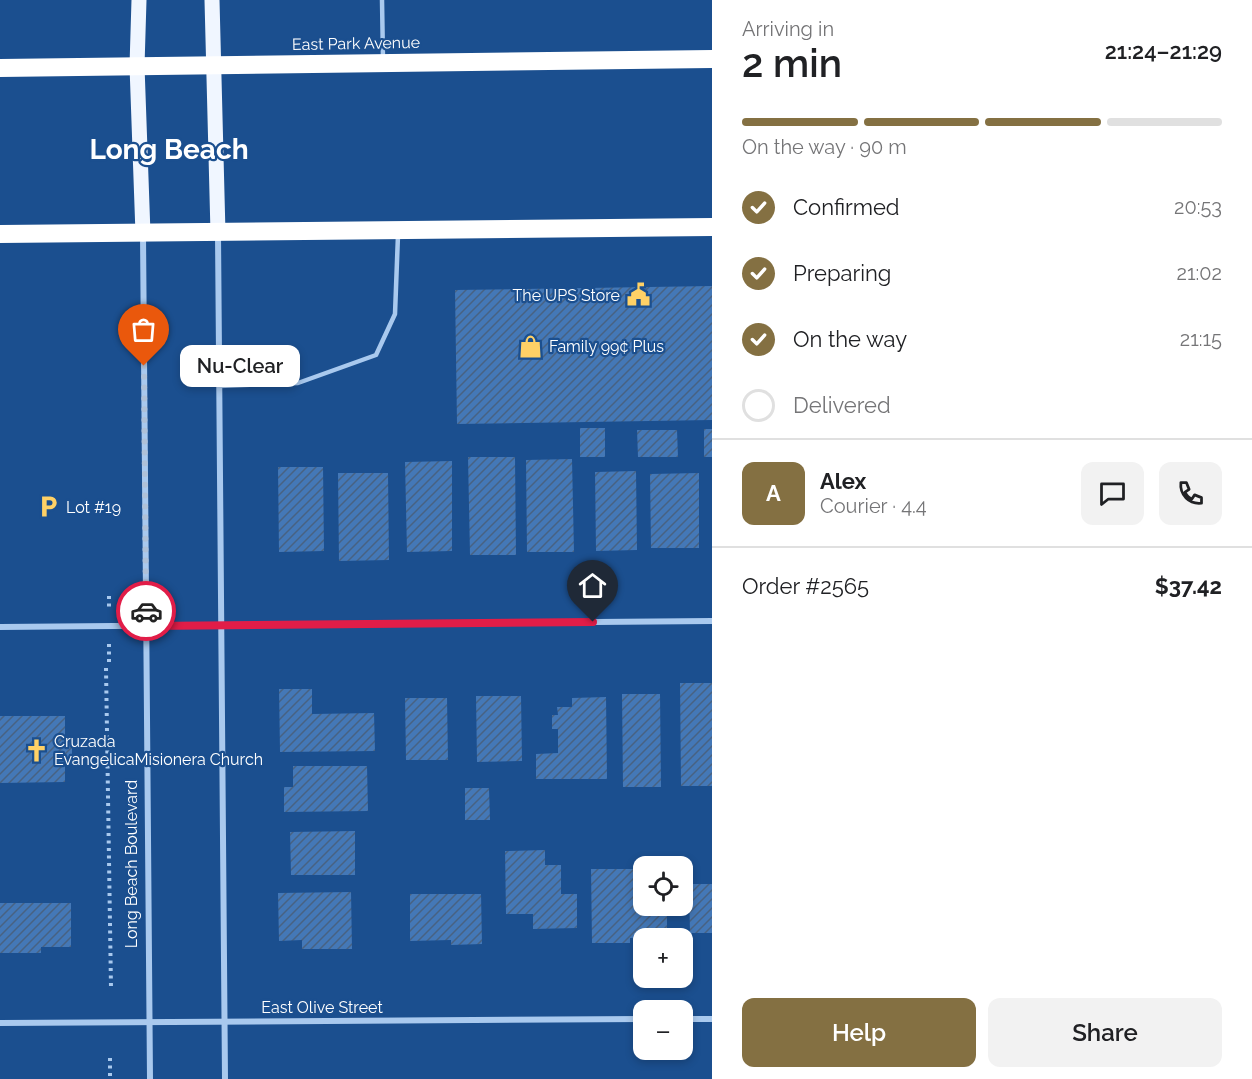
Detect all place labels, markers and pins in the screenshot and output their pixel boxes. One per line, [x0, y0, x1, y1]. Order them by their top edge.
public building icon: The UPS Store [625, 282, 651, 308]
place label: The UPS Store [513, 286, 620, 305]
pin [118, 304, 169, 366]
shop icon: Family 99¢ Plus [518, 333, 544, 359]
place label: Family 99¢ Plus [549, 337, 664, 356]
callout: Nu-Clear [180, 345, 300, 387]
parking icon: Lot #19 [35, 494, 61, 520]
place label: Lot #19 [66, 498, 121, 517]
pin [567, 560, 618, 622]
place label: Cruzada EvangelicaMisionera Church [54, 732, 263, 769]
church icon: Cruzada EvangelicaMisionera Church [23, 737, 49, 763]

